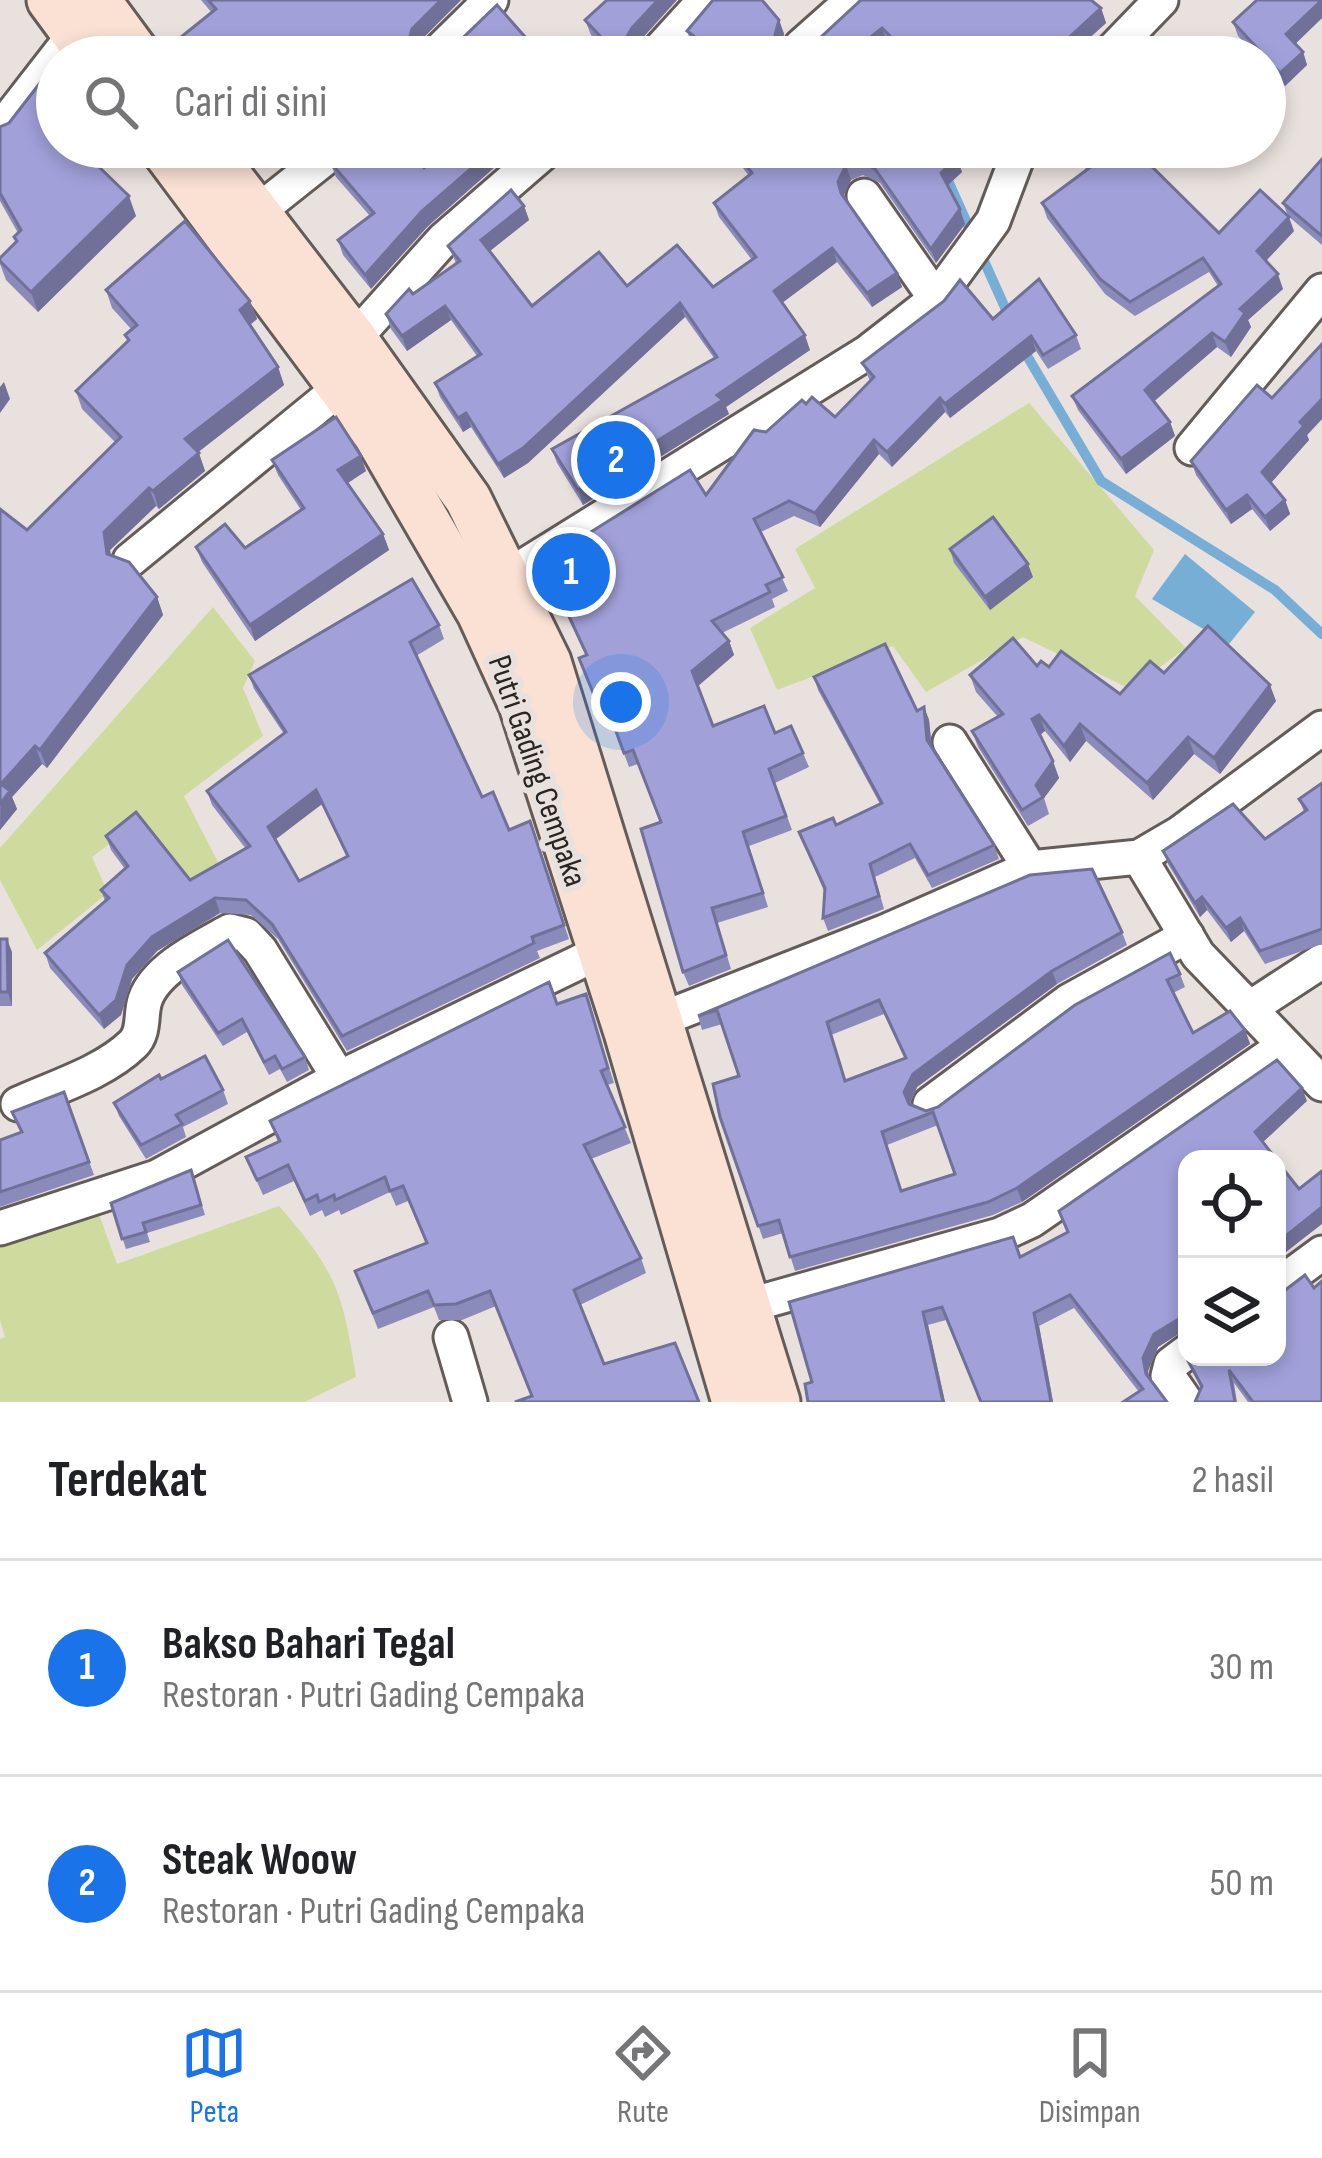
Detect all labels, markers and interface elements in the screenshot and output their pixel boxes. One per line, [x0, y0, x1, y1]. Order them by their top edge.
search box [36, 36, 1286, 168]
icon: search [78, 69, 144, 135]
text: Cari di sini [174, 75, 327, 130]
pin: 2 [577, 415, 655, 505]
pin: 1 [532, 527, 610, 617]
street label: Putri Gading Cempaka [479, 650, 595, 892]
your location [591, 672, 651, 732]
map controls [1178, 1150, 1286, 1366]
button: locate [1178, 1150, 1286, 1258]
button: layers [1178, 1258, 1286, 1366]
text: Terdekat [48, 1450, 207, 1511]
text: 2 hasil [1192, 1457, 1274, 1504]
text: Bakso Bahari Tegal [162, 1617, 455, 1672]
text: 1 [79, 1644, 95, 1691]
text: 30 m [1209, 1644, 1274, 1691]
text: Restoran · Putri Gading Cempaka [162, 1672, 585, 1719]
text: Steak Woow [162, 1833, 357, 1888]
text: 2 [78, 1860, 96, 1907]
text: 50 m [1210, 1860, 1274, 1907]
text: Restoran · Putri Gading Cempaka [162, 1888, 585, 1935]
tab: Peta [181, 2020, 247, 2132]
tab: Rute [610, 2020, 676, 2132]
tab: Disimpan [1039, 2020, 1141, 2132]

